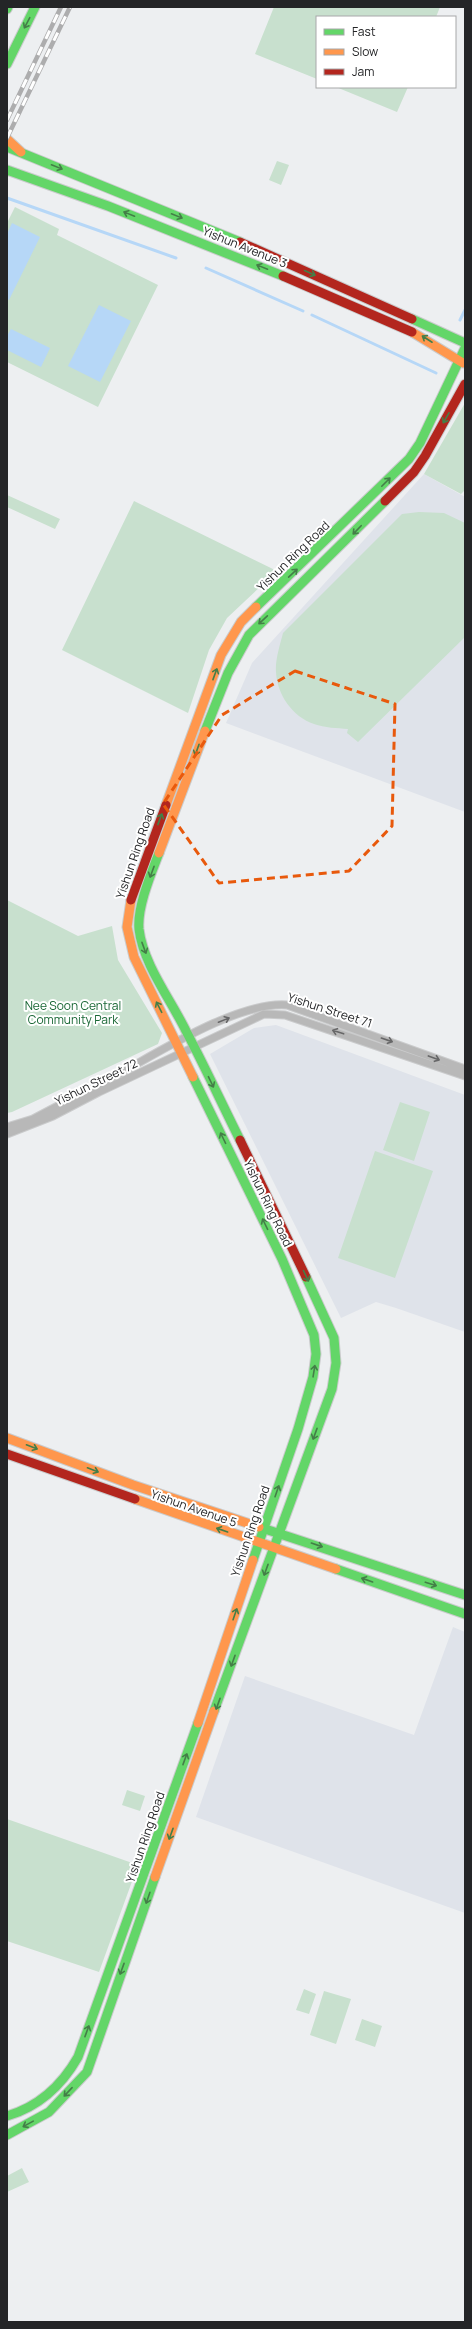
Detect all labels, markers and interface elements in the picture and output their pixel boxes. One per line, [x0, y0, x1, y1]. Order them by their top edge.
legend [316, 16, 456, 88]
one-way arrow [22, 17, 30, 29]
text: Fast [352, 23, 376, 40]
text: Slow [352, 43, 378, 60]
text: Jam [352, 63, 374, 80]
one-way arrow [50, 164, 62, 172]
one-way arrow [123, 210, 135, 217]
one-way arrow [171, 213, 183, 221]
street label: Yishun Avenue 3 [200, 222, 290, 272]
one-way arrow [256, 262, 268, 270]
one-way arrow [303, 270, 315, 277]
one-way arrow [421, 335, 432, 344]
one-way arrow [441, 412, 449, 424]
one-way arrow [381, 477, 391, 487]
street label: Yishun Ring Road [253, 517, 333, 595]
one-way arrow [352, 525, 362, 535]
one-way arrow [288, 568, 298, 578]
one-way arrow [258, 615, 268, 625]
one-way arrow [211, 668, 219, 680]
one-way arrow [193, 744, 200, 757]
street label: Yishun Ring Road [111, 805, 159, 901]
one-way arrow [156, 813, 164, 825]
one-way arrow [147, 866, 155, 878]
one-way arrow [141, 942, 148, 955]
street label: Yishun Street 71 [286, 988, 374, 1032]
park label: Nee Soon Central Community Park [25, 997, 121, 1028]
one-way arrow [155, 1001, 162, 1013]
one-way arrow [218, 1016, 230, 1024]
one-way arrow [332, 1028, 345, 1035]
one-way arrow [381, 1037, 393, 1045]
one-way arrow [428, 1054, 440, 1062]
street label: Yishun Street 72 [52, 1055, 140, 1109]
one-way arrow [208, 1076, 215, 1088]
one-way arrow [219, 1133, 226, 1145]
street label: Yishun Ring Road [240, 1157, 296, 1249]
one-way arrow [261, 1218, 268, 1230]
one-way arrow [303, 1270, 310, 1282]
one-way arrow [310, 1365, 318, 1378]
one-way arrow [311, 1427, 319, 1439]
one-way arrow [25, 1444, 38, 1451]
one-way arrow [87, 1467, 99, 1475]
street label: Yishun Ring Road [226, 1483, 274, 1579]
street label: Yishun Avenue 5 [149, 1485, 239, 1531]
one-way arrow [273, 1485, 281, 1497]
one-way arrow [216, 1526, 229, 1533]
one-way arrow [310, 1542, 323, 1549]
one-way arrow [262, 1564, 269, 1577]
one-way arrow [361, 1575, 373, 1583]
one-way arrow [424, 1581, 436, 1589]
one-way arrow [232, 1608, 239, 1621]
one-way arrow [229, 1654, 237, 1666]
one-way arrow [213, 1697, 221, 1709]
one-way arrow [182, 1752, 189, 1765]
street label: Yishun Ring Road [121, 1789, 169, 1885]
one-way arrow [166, 1827, 174, 1839]
one-way arrow [143, 1892, 151, 1904]
one-way arrow [118, 1962, 126, 1974]
one-way arrow [84, 2026, 92, 2038]
one-way arrow [63, 2087, 73, 2097]
one-way arrow [22, 2120, 34, 2128]

